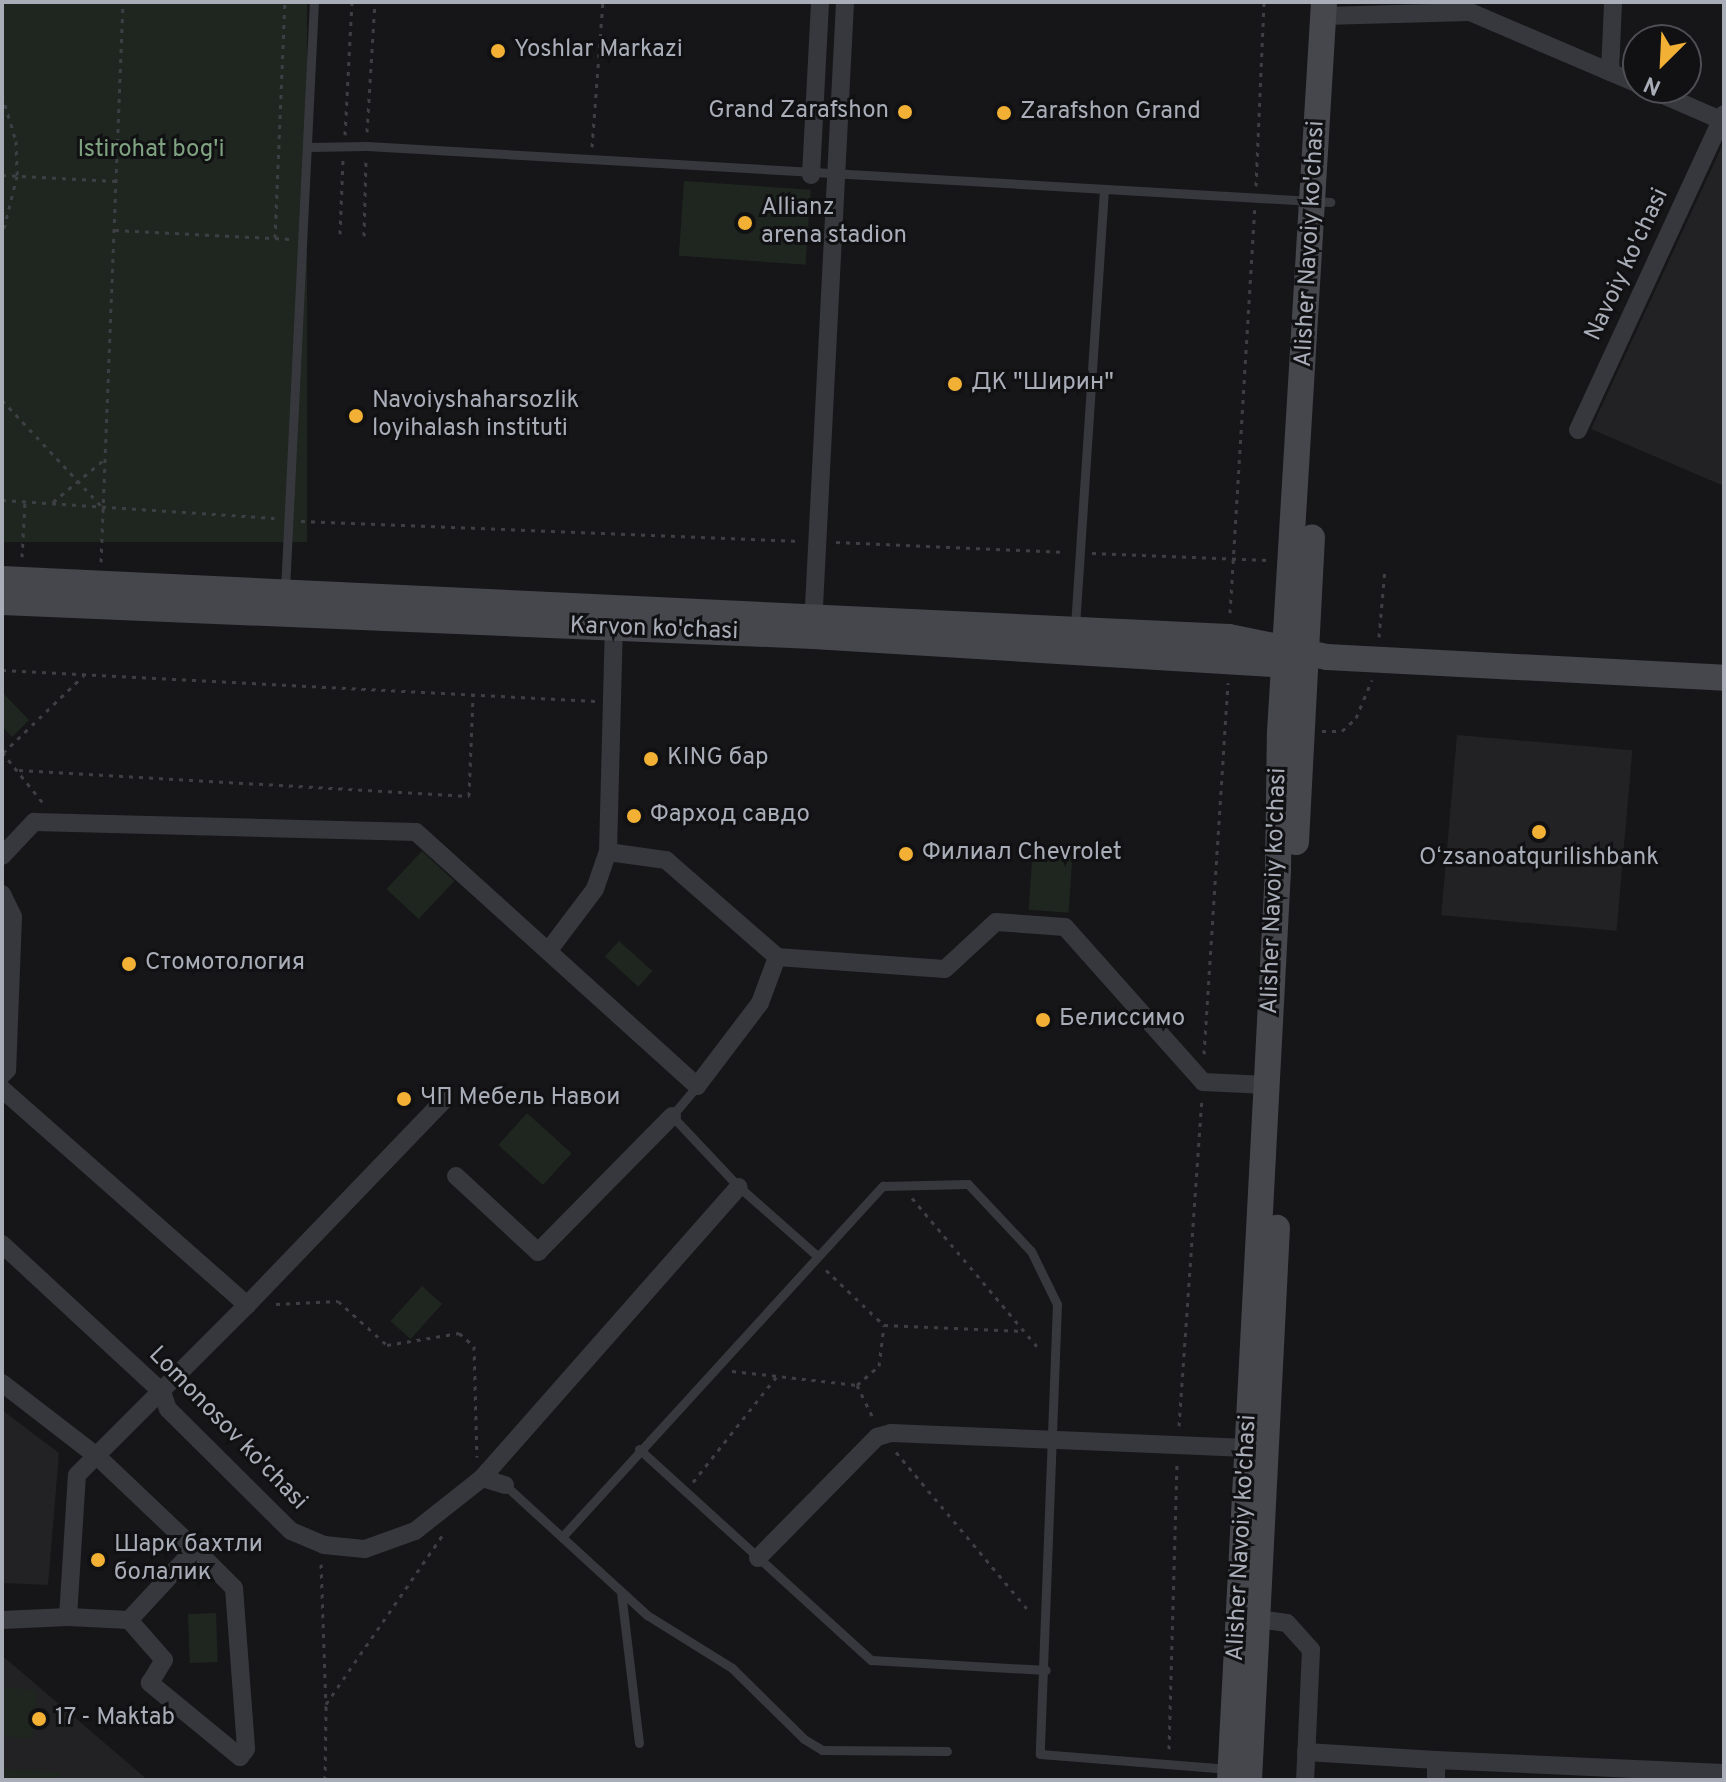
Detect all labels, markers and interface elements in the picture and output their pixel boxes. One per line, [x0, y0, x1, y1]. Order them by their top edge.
north arrow [1622, 24, 1702, 104]
place label: Yoshlar Markazi [514, 37, 683, 65]
marker: Yoshlar Markazi [489, 42, 507, 60]
text: N [1640, 69, 1666, 100]
place label: Grand Zarafshon [708, 98, 889, 126]
place label: Zarafshon Grand [1020, 99, 1201, 127]
marker: Grand Zarafshon [896, 103, 914, 121]
marker: Zarafshon Grand [995, 104, 1013, 122]
street label: Alisher Navoiy ko'chasi [1290, 120, 1332, 368]
park label: Istirohat bog'i [77, 137, 225, 165]
street label: Navoiy ko'chasi [1580, 184, 1676, 346]
place label: Allianz arena stadion [761, 195, 907, 251]
marker: Allianz arena stadion [736, 214, 754, 232]
place label: ДК "Ширин" [971, 370, 1114, 398]
marker: ДК "Ширин" [946, 375, 964, 393]
place label: Navoiyshaharsozlik loyihalash instituti [372, 388, 579, 444]
marker: Navoiyshaharsozlik loyihalash instituti [347, 407, 365, 425]
street label: Karvon ko'chasi [569, 613, 739, 647]
place label: KING бар [667, 745, 769, 773]
marker: KING бар [642, 750, 660, 768]
street label: Alisher Navoiy ko'chasi [1256, 767, 1294, 1015]
place label: Фарход савдо [650, 802, 810, 830]
marker: Фарход савдо [625, 807, 643, 825]
marker: Oʻzsanoatqurilishbank [1530, 823, 1548, 841]
place label: Филиал Chevrolet [922, 840, 1122, 868]
marker: Филиал Chevrolet [897, 845, 915, 863]
place label: Oʻzsanoatqurilishbank [1419, 845, 1659, 873]
place label: Стомотология [145, 950, 305, 978]
marker: Стомотология [120, 955, 138, 973]
place label: Белиссимо [1059, 1006, 1185, 1034]
marker: Белиссимо [1034, 1011, 1052, 1029]
place label: ЧП Мебель Навои [420, 1085, 620, 1113]
marker: ЧП Мебель Навои [395, 1090, 413, 1108]
street label: Lomonosov ko'chasi [142, 1341, 312, 1517]
street label: Alisher Navoiy ko'chasi [1222, 1414, 1264, 1662]
place label: Шарк бахтли болалик [114, 1532, 263, 1588]
marker: Шарк бахтли болалик [89, 1551, 107, 1569]
place label: 17 - Maktab [55, 1705, 176, 1733]
marker: 17 - Maktab [30, 1710, 48, 1728]

